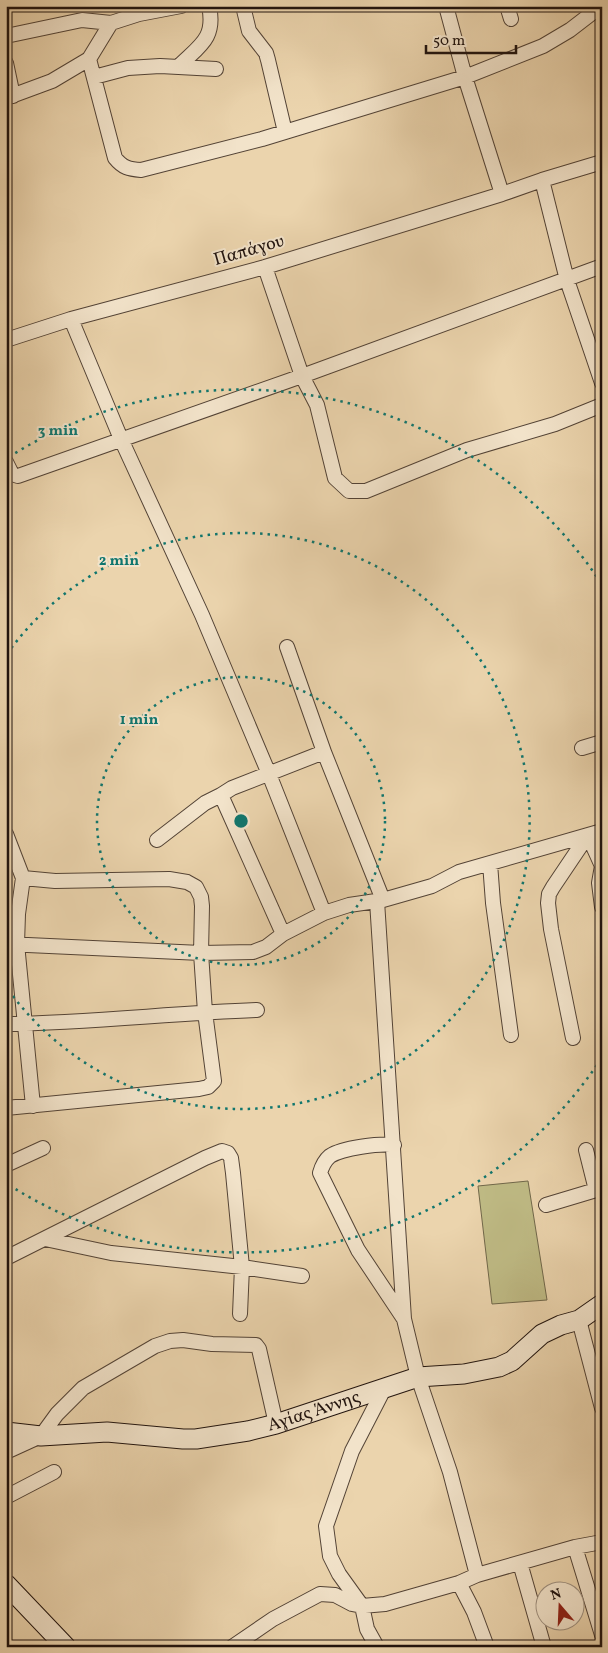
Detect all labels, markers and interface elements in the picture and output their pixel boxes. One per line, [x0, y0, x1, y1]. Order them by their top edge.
scale bar [426, 22, 516, 54]
text: 50 m [433, 31, 465, 52]
street label: Παπάγου [211, 229, 287, 273]
text: 3 min [38, 421, 78, 442]
text: 2 min [99, 551, 139, 572]
text: 1 min [120, 710, 158, 731]
centre of rings [232, 812, 250, 830]
street label: Αγίας Άννης [265, 1384, 364, 1438]
north arrow [536, 1580, 586, 1630]
text: N [548, 1584, 564, 1606]

